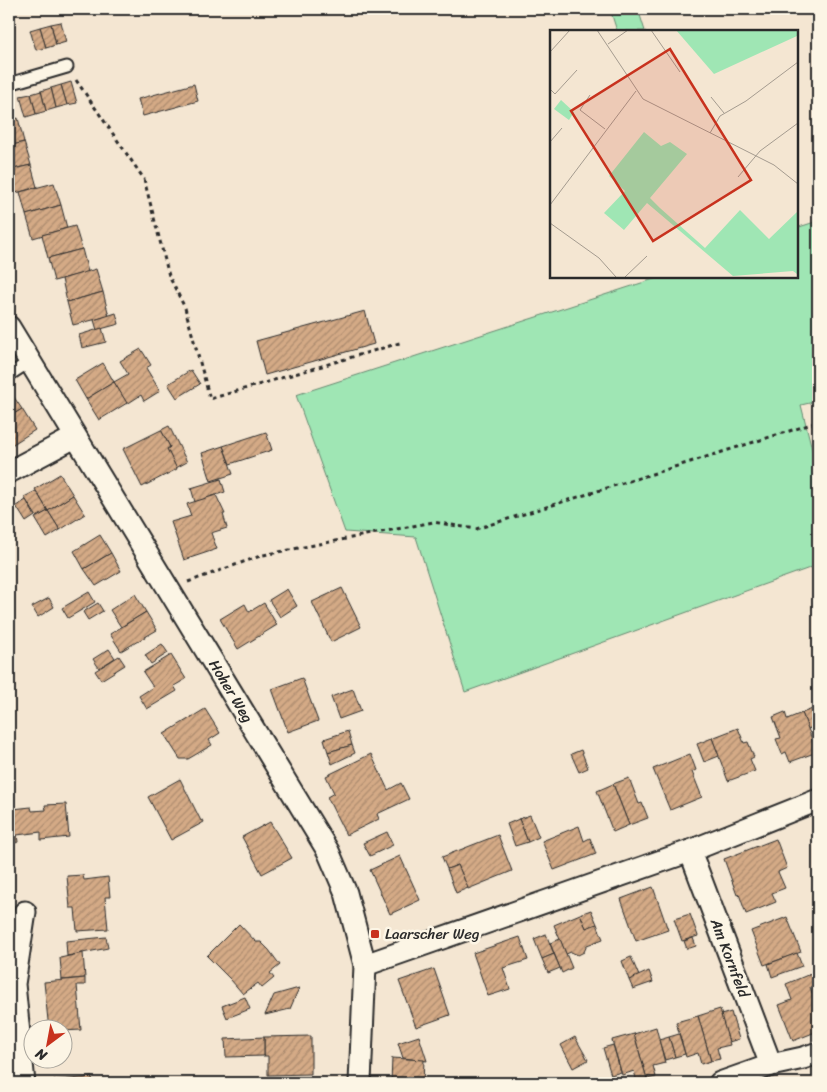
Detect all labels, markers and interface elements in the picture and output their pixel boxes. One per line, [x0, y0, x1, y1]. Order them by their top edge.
inset map [550, 30, 797, 278]
street label: Hoher Weg [202, 654, 260, 728]
street label: Am Kornfeld [703, 914, 757, 1002]
place label: Laarscher Weg [385, 921, 480, 947]
marker: Laarscher Weg [369, 928, 381, 940]
north arrow [22, 1020, 72, 1070]
text: N [30, 1041, 53, 1068]

